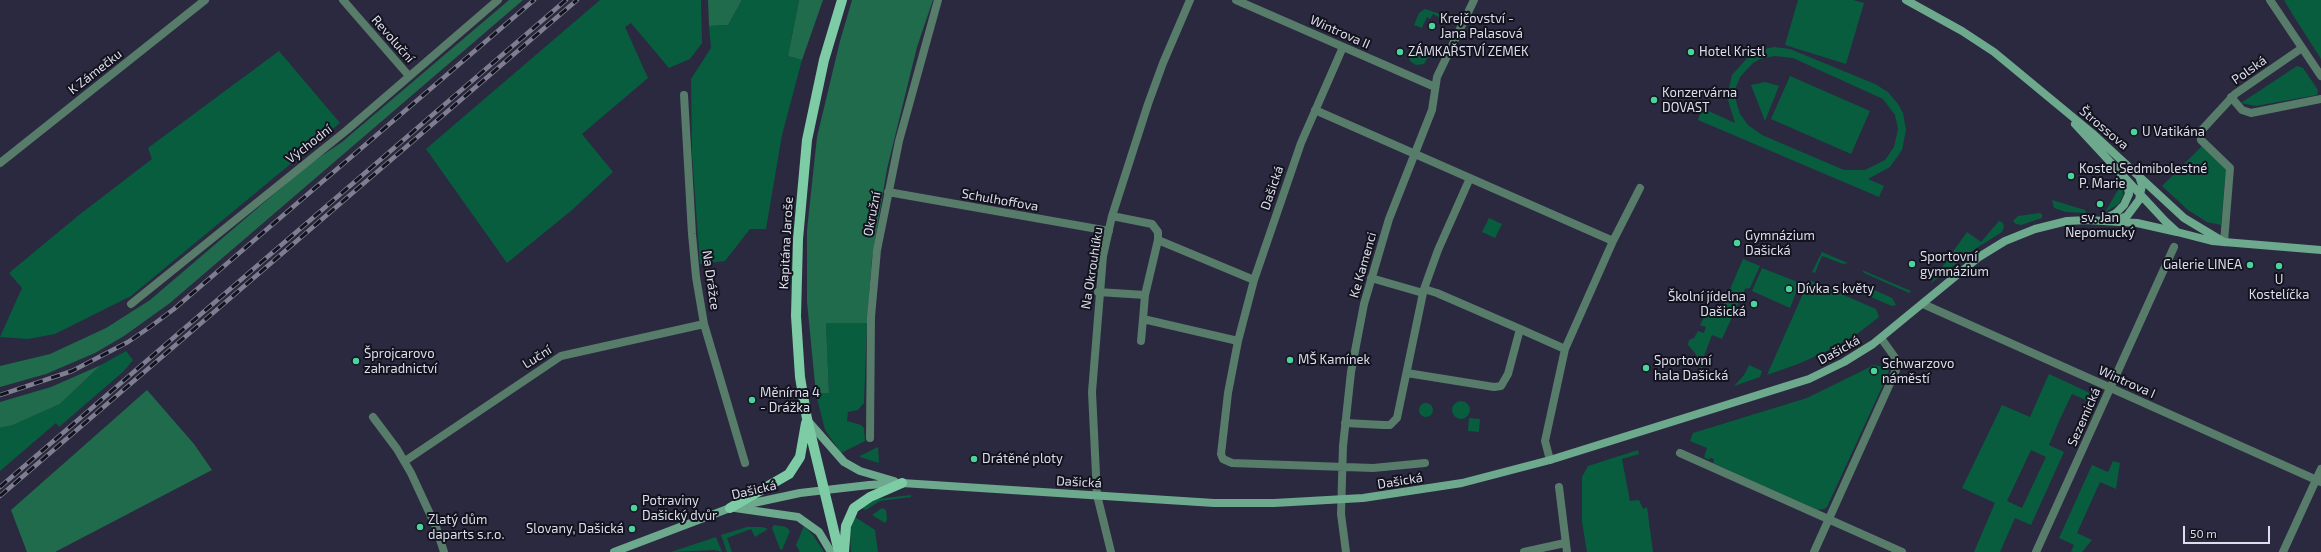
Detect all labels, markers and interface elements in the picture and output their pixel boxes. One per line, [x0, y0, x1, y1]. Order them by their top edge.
place label: Krejčovství - Jana Palasová [1440, 11, 1523, 42]
street label: Revoluční [368, 12, 418, 66]
street label: Wintrova II [1308, 12, 1372, 52]
marker: Krejčovství - Jana Palasová [1427, 21, 1437, 31]
place label: ZÁMKAŘSTVÍ ZEMEK [1408, 44, 1529, 60]
place label: Hotel Kristl [1699, 44, 1765, 60]
street label: K Zámečku [65, 46, 125, 98]
marker: ZÁMKAŘSTVÍ ZEMEK [1395, 47, 1405, 57]
marker: Hotel Kristl [1686, 47, 1696, 57]
street label: Polská [2228, 52, 2270, 88]
place label: Konzervárna DOVAST [1662, 85, 1737, 116]
marker: Konzervárna DOVAST [1649, 95, 1659, 105]
street label: Štrossova [2076, 103, 2132, 153]
street label: Východní [283, 121, 335, 167]
place label: U Vatikána [2142, 124, 2205, 140]
marker: U Vatikána [2129, 127, 2139, 137]
place label: Kostel Sedmibolestné P. Marie [2079, 161, 2207, 192]
street label: Dašická [1257, 164, 1287, 212]
marker: Kostel Sedmibolestné P. Marie [2066, 171, 2076, 181]
street label: Schulhoffova [960, 186, 1040, 214]
street label: Okružní [860, 190, 884, 238]
street label: Kapitána Jaroše [776, 196, 796, 290]
marker: sv. Jan Nepomucký [2095, 199, 2105, 209]
place label: sv. Jan Nepomucký [2065, 210, 2135, 241]
street label: Na Okrouhlíku [1078, 226, 1106, 310]
place label: Gymnázium Dašická [1745, 228, 1815, 259]
street label: Ke Kamenci [1346, 230, 1380, 300]
marker: Gymnázium Dašická [1732, 238, 1742, 248]
street label: Na Drážce [699, 249, 723, 311]
place label: Sportovní gymnázium [1920, 249, 1989, 280]
place label: Galerie LINEA [2163, 257, 2242, 273]
marker: Sportovní gymnázium [1907, 259, 1917, 269]
marker: Galerie LINEA [2245, 260, 2255, 270]
marker: U Kostelíčka [2274, 261, 2284, 271]
place label: U Kostelíčka [2249, 272, 2309, 303]
place label: Dívka s květy [1797, 281, 1874, 297]
marker: Dívka s květy [1784, 284, 1794, 294]
place label: Školní jídelna Dašická [1668, 289, 1746, 320]
marker: Školní jídelna Dašická [1749, 299, 1759, 309]
street label: Dašická [1815, 332, 1863, 368]
street label: Luční [520, 342, 554, 372]
place label: Šprojcarovo zahradnictví [364, 346, 437, 377]
place label: MŠ Kamínek [1298, 352, 1370, 368]
place label: Sportovní hala Dašická [1654, 353, 1728, 384]
marker: MŠ Kamínek [1285, 355, 1295, 365]
marker: Šprojcarovo zahradnictví [351, 356, 361, 366]
place label: Schwarzovo náměstí [1882, 356, 1954, 387]
marker: Sportovní hala Dašická [1641, 363, 1651, 373]
street label: Wintrova I [2096, 363, 2158, 401]
marker: Schwarzovo náměstí [1869, 366, 1879, 376]
place label: Měnírna 4 - Drážka [760, 385, 820, 416]
street label: Sezemická [2064, 385, 2104, 449]
marker: Měnírna 4 - Drážka [747, 395, 757, 405]
place label: Drátěné ploty [982, 451, 1063, 467]
marker: Drátěné ploty [969, 454, 979, 464]
street label: Dašická [1376, 470, 1424, 492]
street label: Dašická [1056, 473, 1102, 491]
street label: Dašická [730, 477, 778, 503]
place label: Potraviny Dašický dvůr [642, 493, 717, 524]
marker: Potraviny Dašický dvůr [629, 503, 639, 513]
place label: Zlatý dům daparts s.r.o. [428, 512, 504, 543]
scale bar [2185, 518, 2272, 544]
place label: Slovany, Dašická [526, 521, 624, 537]
marker: Zlatý dům daparts s.r.o. [415, 522, 425, 532]
marker: Slovany, Dašická [627, 524, 637, 534]
text: 50 m [2190, 526, 2217, 540]

